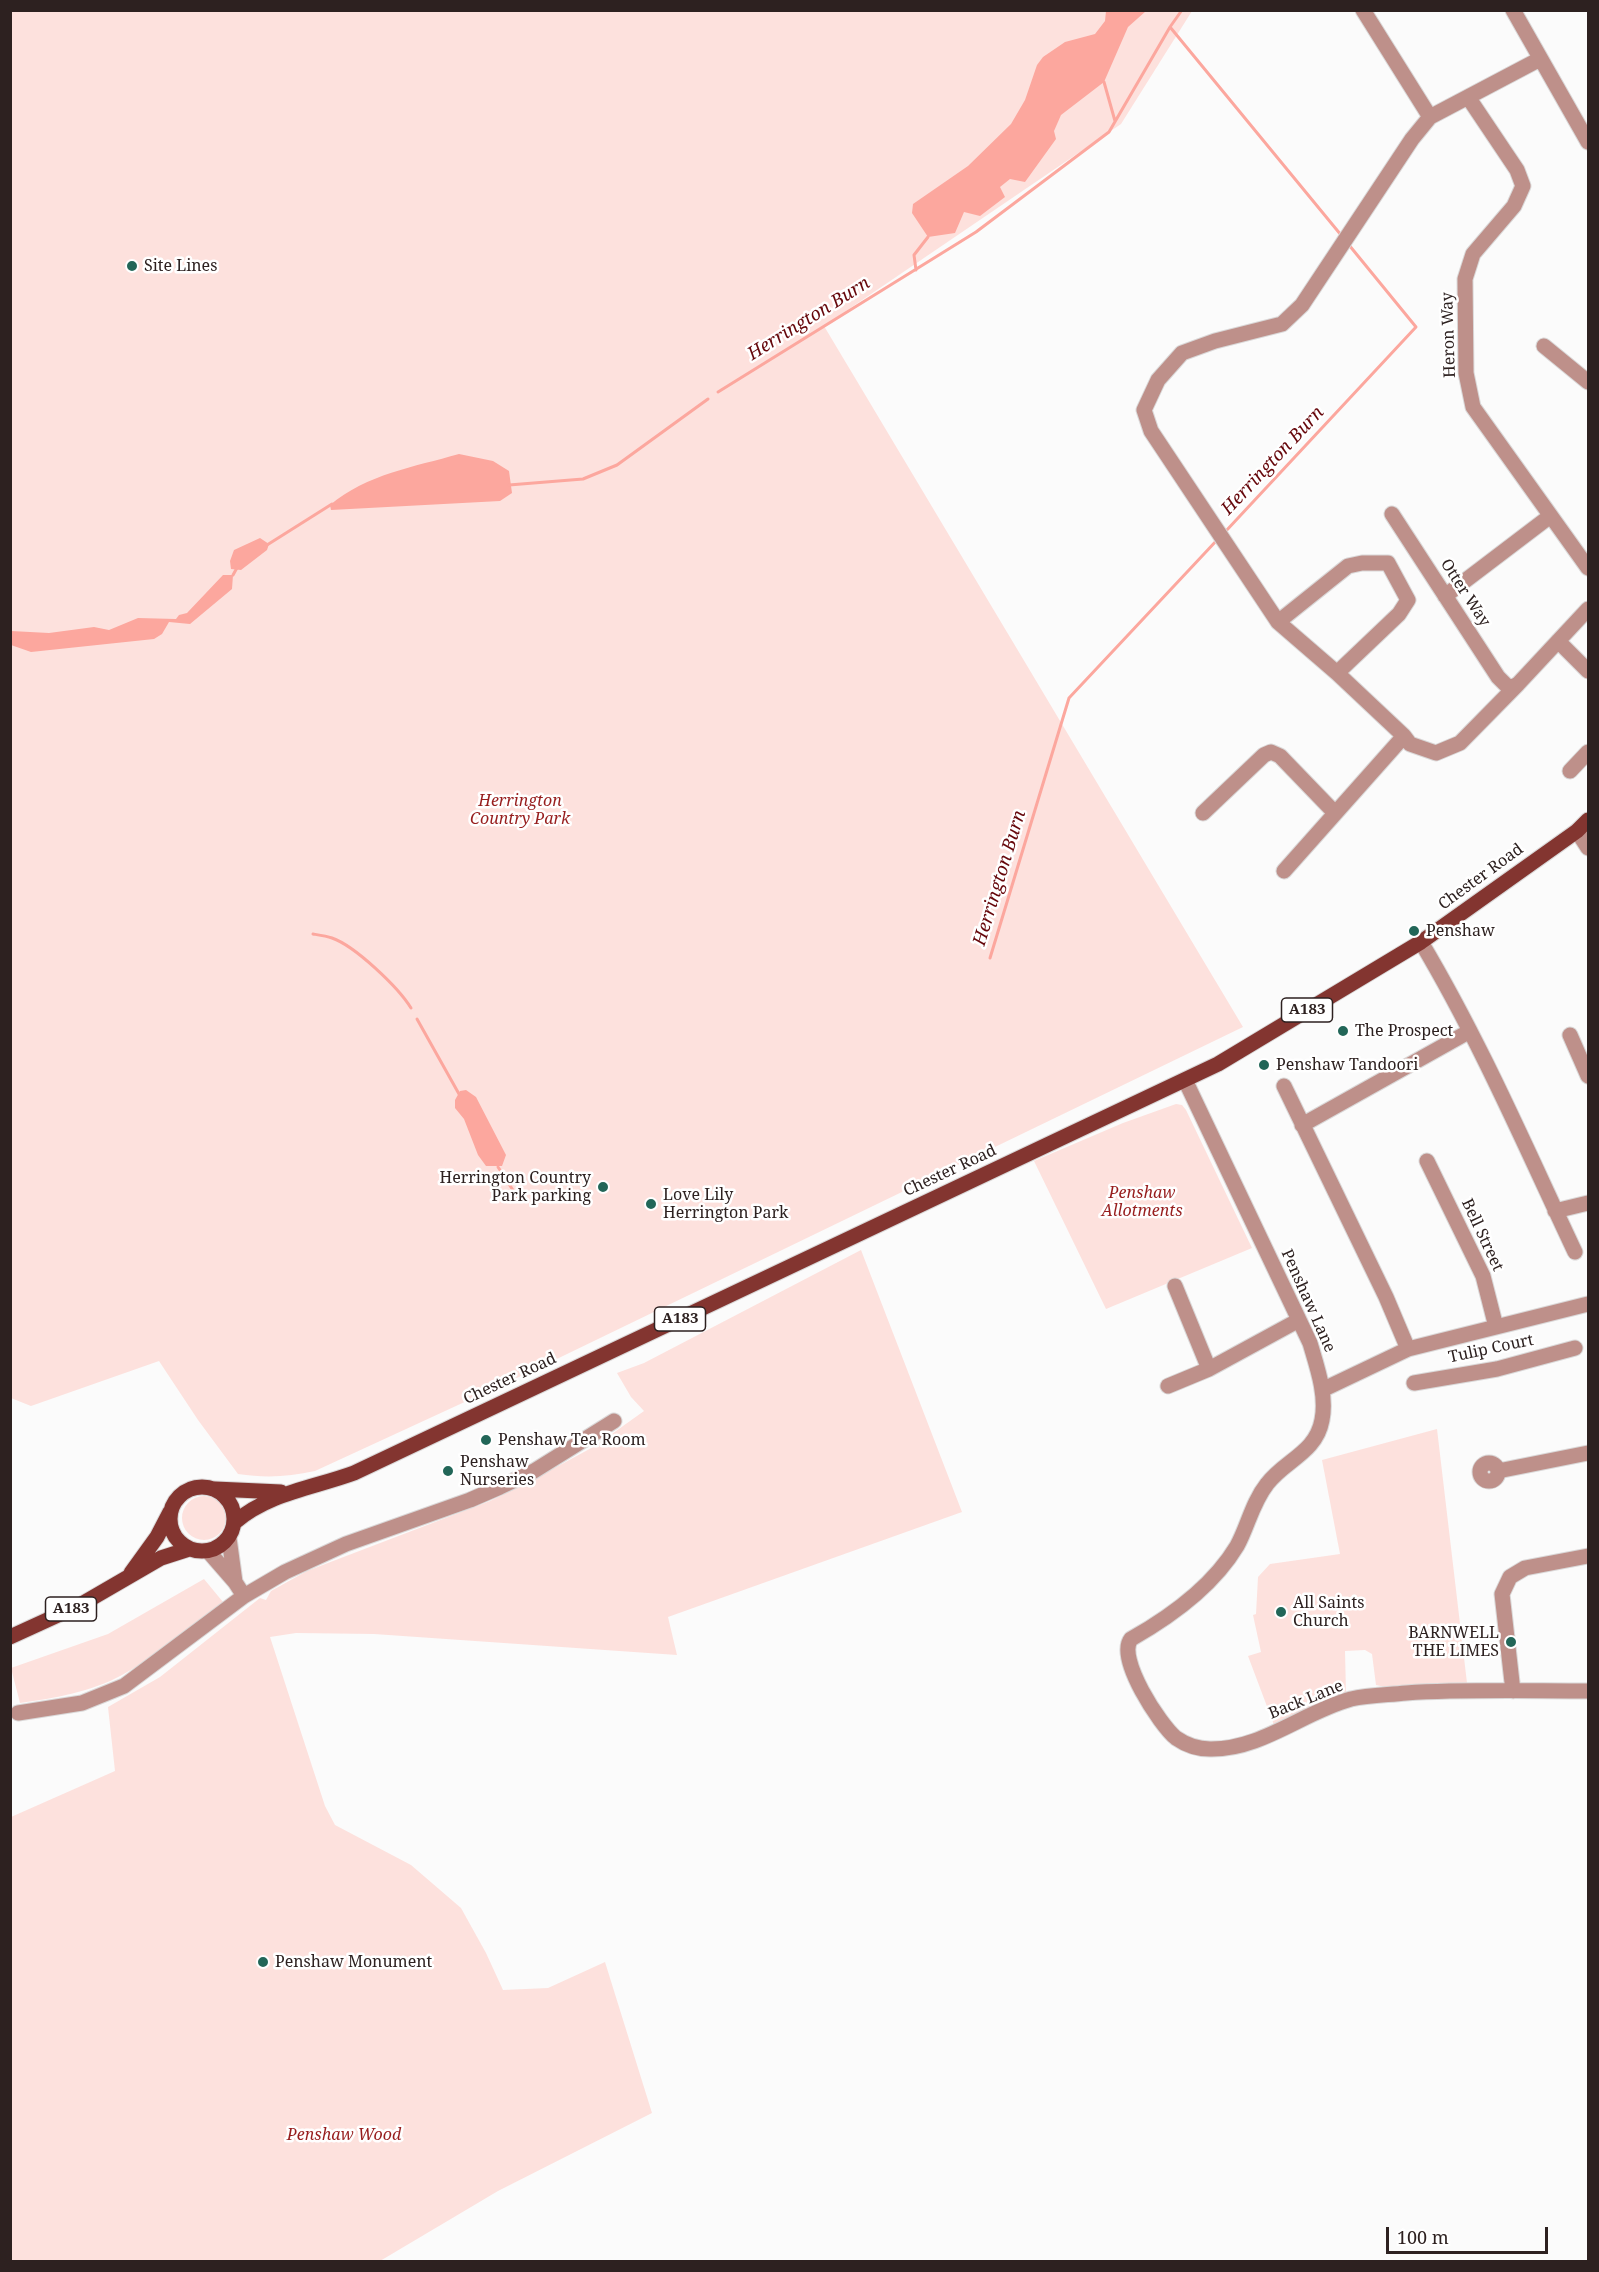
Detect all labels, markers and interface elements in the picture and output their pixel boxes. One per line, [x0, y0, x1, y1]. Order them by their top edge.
place label: Site Lines [144, 256, 217, 276]
marker: Site Lines [125, 259, 139, 273]
water label: Herrington Burn [744, 273, 874, 365]
street label: Heron Way [1438, 292, 1460, 378]
water label: Herrington Burn [1217, 402, 1329, 520]
street label: Otter Way [1436, 556, 1494, 630]
park label: Herrington Country Park [470, 791, 570, 829]
water label: Herrington Burn [969, 808, 1031, 948]
street label: Chester Road [1435, 840, 1527, 914]
place label: Penshaw [1426, 921, 1495, 941]
marker: Penshaw [1407, 924, 1421, 938]
road number: A183 [1282, 998, 1332, 1022]
place label: The Prospect [1355, 1021, 1453, 1041]
marker: The Prospect [1336, 1024, 1350, 1038]
place label: Penshaw Tandoori [1276, 1055, 1418, 1075]
marker: Penshaw Tandoori [1257, 1058, 1271, 1072]
street label: Chester Road [901, 1141, 999, 1201]
place label: Herrington Country Park parking [440, 1168, 591, 1206]
marker: Herrington Country Park parking [596, 1180, 610, 1194]
park label: Penshaw Allotments [1101, 1183, 1183, 1221]
place label: Love Lily Herrington Park [663, 1185, 788, 1223]
street label: Bell Street [1457, 1196, 1507, 1274]
marker: Love Lily Herrington Park [644, 1197, 658, 1211]
street label: Penshaw Lane [1277, 1247, 1339, 1355]
road number: A183 [654, 1307, 706, 1331]
street label: Tulip Court [1447, 1331, 1535, 1367]
street label: Chester Road [461, 1349, 559, 1409]
place label: Penshaw Tea Room [498, 1430, 646, 1450]
marker: Penshaw Tea Room [479, 1433, 493, 1447]
place label: Penshaw Nurseries [460, 1452, 534, 1490]
marker: Penshaw Nurseries [441, 1464, 455, 1478]
place label: All Saints Church [1293, 1593, 1364, 1631]
road number: A183 [46, 1597, 97, 1621]
marker: All Saints Church [1274, 1605, 1288, 1619]
place label: BARNWELL THE LIMES [1408, 1623, 1499, 1661]
marker: BARNWELL THE LIMES [1504, 1635, 1518, 1649]
street label: Back Lane [1266, 1676, 1346, 1724]
place label: Penshaw Monument [275, 1952, 432, 1972]
marker: Penshaw Monument [256, 1955, 270, 1969]
park label: Penshaw Wood [287, 2125, 401, 2145]
scale bar [1389, 2215, 1551, 2253]
text: 100 m [1397, 2225, 1449, 2249]

